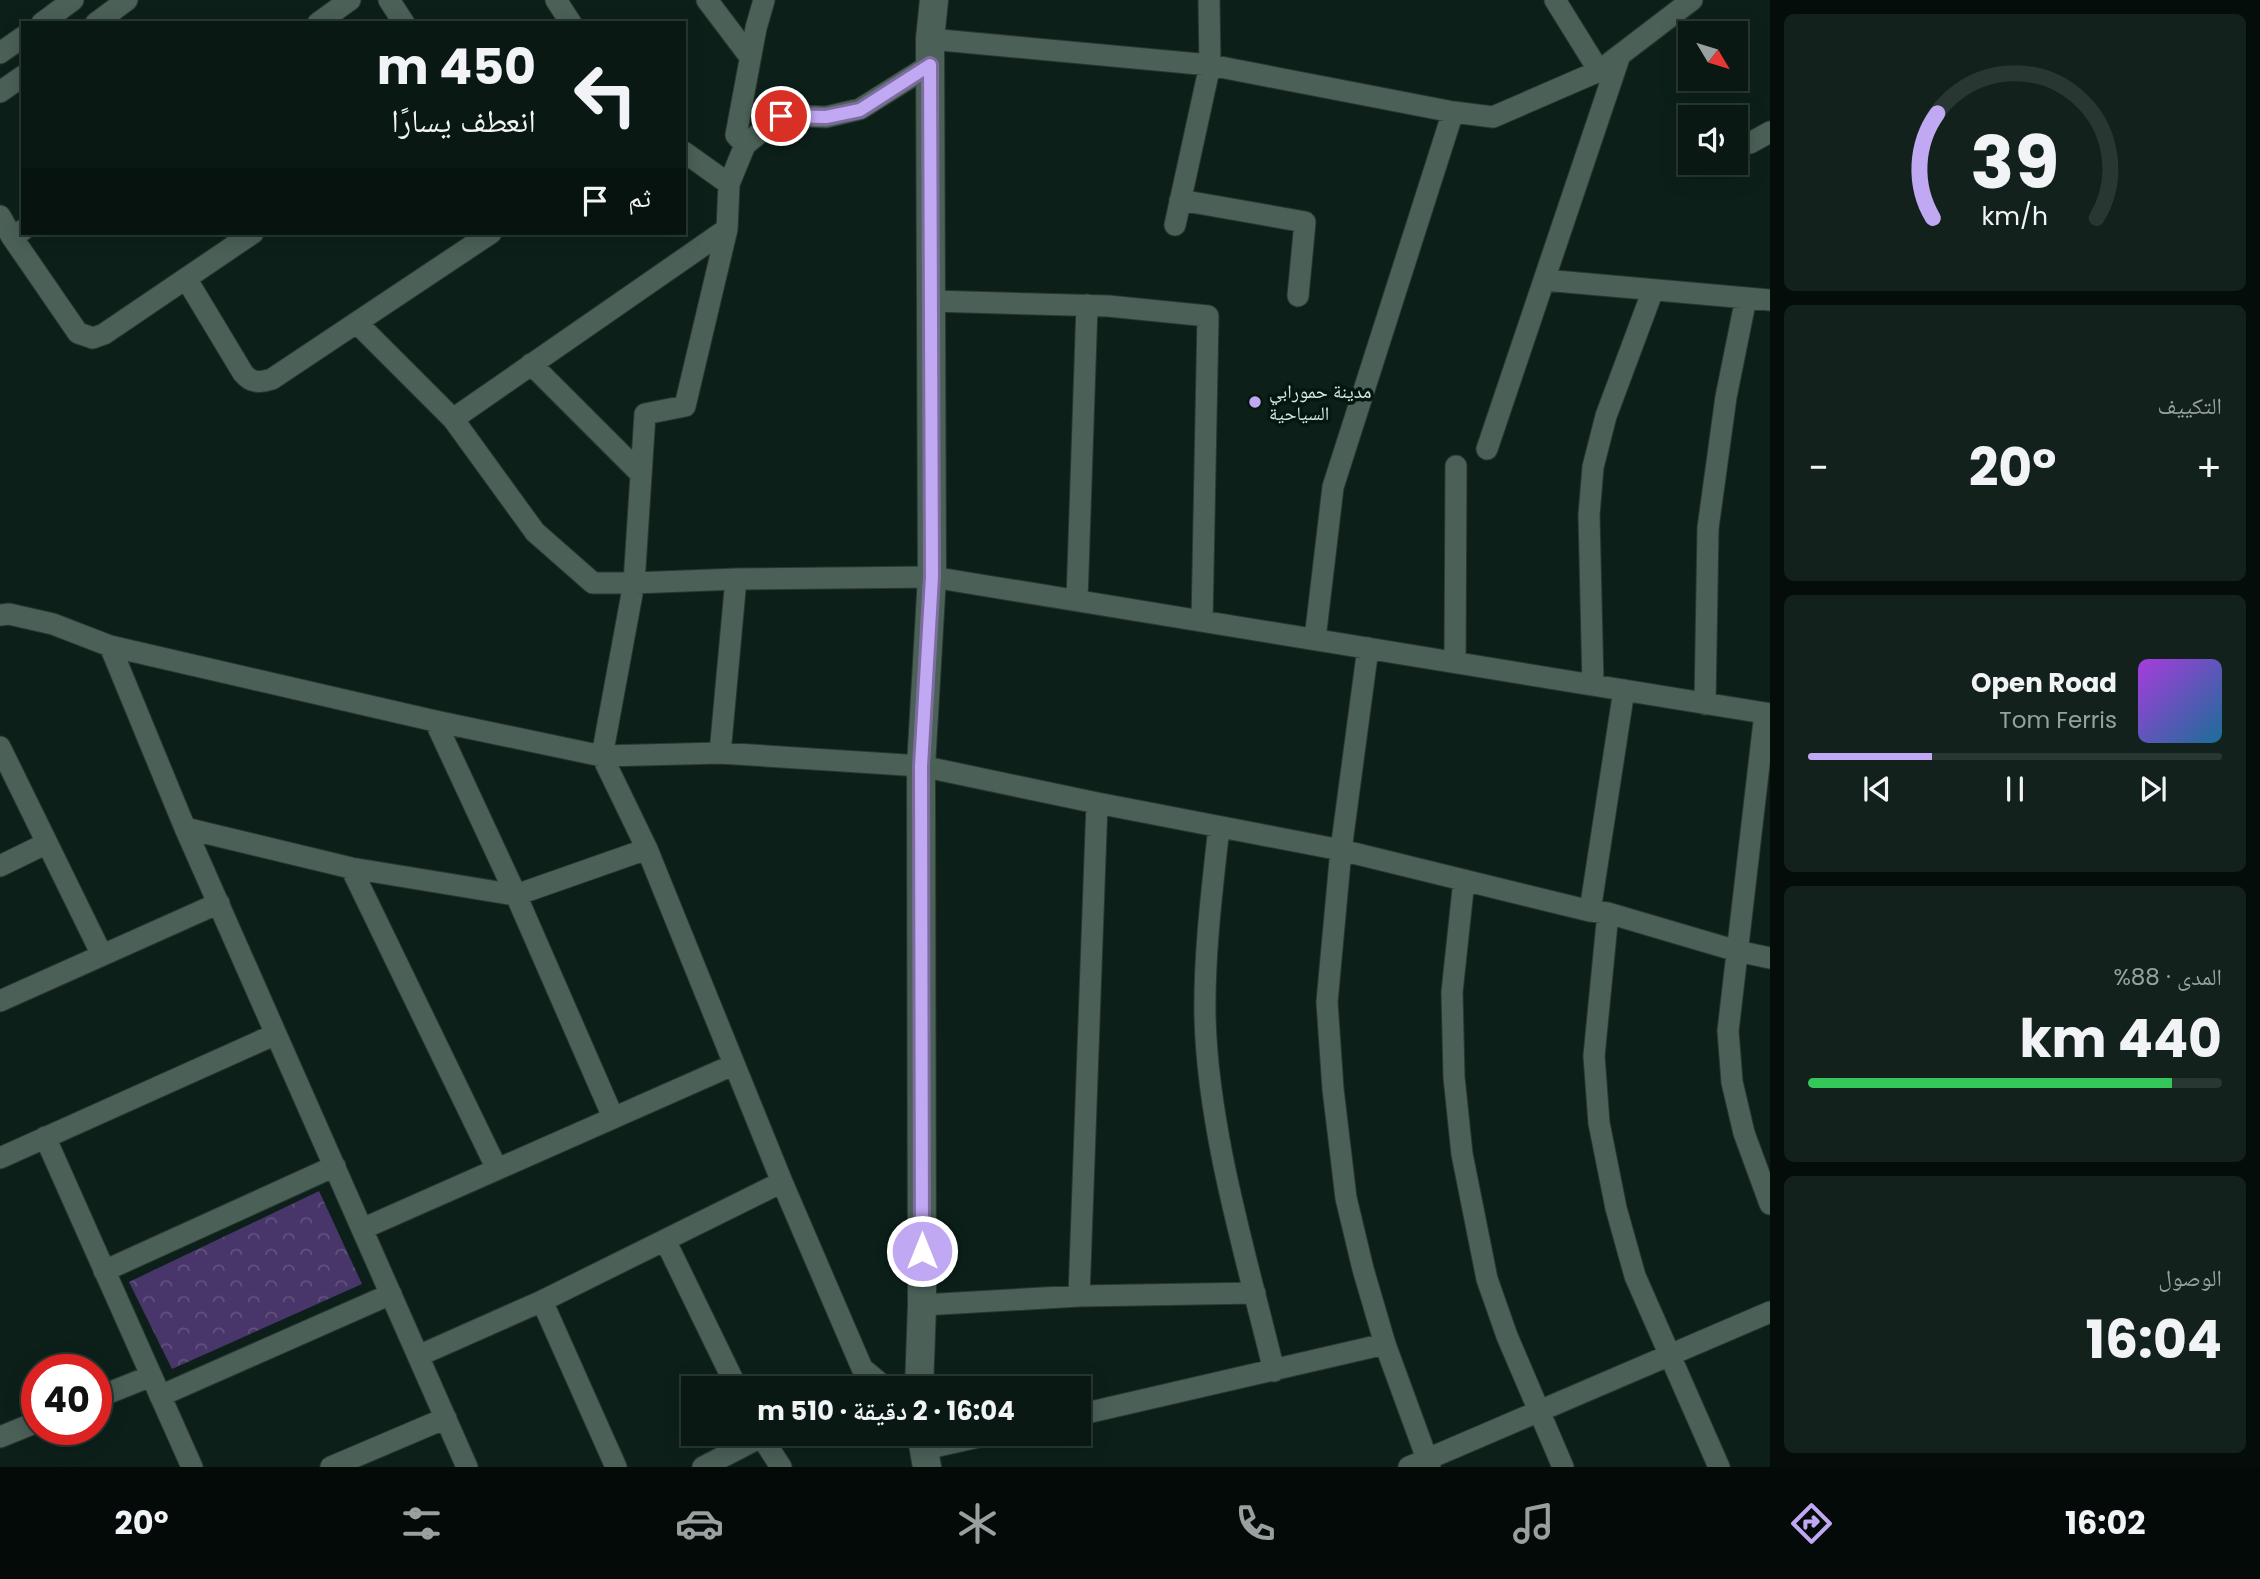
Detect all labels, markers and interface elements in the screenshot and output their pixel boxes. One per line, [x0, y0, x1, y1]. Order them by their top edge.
north arrow [1678, 21, 1748, 91]
map controls [1678, 21, 1748, 175]
text: 450 m [377, 33, 536, 101]
icon: left [560, 49, 651, 140]
pin [751, 86, 811, 146]
icon: arrive [762, 97, 800, 135]
text: انعطف يسارًا [391, 98, 536, 143]
button: sound [1678, 105, 1748, 175]
text: 39 [1971, 113, 2059, 214]
text: ثم [628, 180, 651, 216]
icon: arrive [576, 182, 614, 220]
text: km/h [1982, 199, 2048, 234]
place label: مدينة حمورابي السياحية [1269, 378, 1371, 427]
text: التكييف [2157, 390, 2222, 422]
marker: مدينة حمورابي السياحية [1247, 394, 1263, 410]
text: 20° [1969, 431, 2056, 504]
text: − [1808, 441, 1829, 494]
text: + [2196, 441, 2222, 494]
text: Open Road [1971, 665, 2117, 701]
text: Tom Ferris [1999, 704, 2117, 736]
icon: previous [1858, 770, 1896, 808]
icon: pause [1996, 770, 2034, 808]
icon: next [2134, 770, 2172, 808]
text: المدى · 88% [2113, 961, 2222, 993]
text: 440 km [2019, 1002, 2222, 1075]
position arrow [885, 1214, 959, 1288]
text: الوصول [2158, 1262, 2222, 1294]
text: 16:04 [2085, 1303, 2222, 1376]
speed limit sign: 40 [21, 1354, 112, 1445]
text: 16:04 · 2 دقيقة · 510 m [757, 1393, 1015, 1429]
icon: filters [397, 1499, 446, 1548]
icon: car [675, 1499, 724, 1548]
icon: climate [953, 1499, 1002, 1548]
icon: phone [1231, 1499, 1280, 1548]
icon: music [1509, 1499, 1558, 1548]
icon: directions [1787, 1499, 1836, 1548]
text: 20° [115, 1500, 168, 1545]
text: 16:02 [2065, 1500, 2146, 1545]

